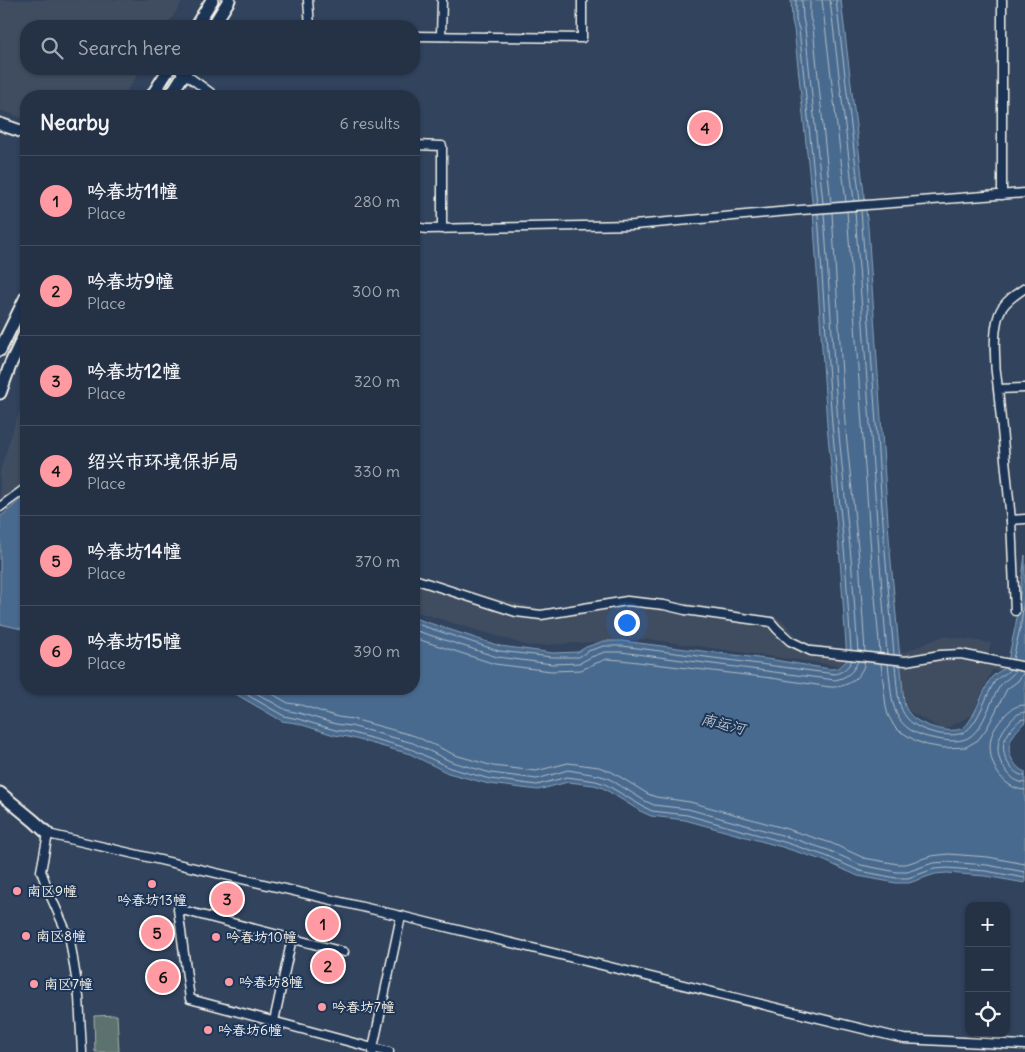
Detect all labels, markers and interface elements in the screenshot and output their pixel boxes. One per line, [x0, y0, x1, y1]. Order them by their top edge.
search box [20, 20, 420, 75]
icon: search [38, 34, 66, 62]
text: Search here [78, 36, 181, 60]
text: Nearby [40, 109, 110, 136]
pin: 4 [689, 109, 721, 147]
text: 6 results [339, 113, 400, 133]
text: 吟春坊11幢 [87, 179, 178, 203]
text: 1 [53, 191, 59, 211]
text: 280 m [354, 191, 400, 211]
text: Place [87, 203, 126, 223]
text: 吟春坊9幢 [87, 269, 174, 293]
text: 2 [52, 281, 60, 301]
text: 300 m [352, 281, 400, 301]
text: Place [87, 293, 126, 313]
text: 吟春坊12幢 [87, 359, 181, 383]
text: 3 [51, 371, 61, 391]
text: 320 m [354, 371, 400, 391]
text: Place [87, 383, 126, 403]
text: 绍兴市环境保护局 [87, 449, 239, 473]
text: 4 [51, 461, 61, 481]
text: 330 m [353, 461, 400, 481]
text: Place [87, 473, 126, 493]
text: 吟春坊14幢 [87, 539, 182, 563]
text: 5 [51, 551, 61, 571]
text: 370 m [355, 551, 400, 571]
text: Place [87, 563, 126, 583]
your location [614, 610, 640, 636]
text: 吟春坊15幢 [87, 629, 181, 653]
text: 6 [51, 641, 61, 661]
text: 390 m [353, 641, 400, 661]
text: Place [87, 653, 126, 673]
water label: 南运河 [699, 709, 750, 739]
marker: 吟春坊13幢 [146, 878, 158, 890]
pin: 3 [211, 880, 243, 918]
place label: 南区9幢 [27, 882, 77, 900]
marker: 南区9幢 [11, 885, 23, 897]
place label: 吟春坊13幢 [117, 891, 187, 909]
map controls [965, 902, 1010, 1037]
button: + [965, 902, 1010, 947]
pin: 1 [307, 905, 339, 943]
pin: 5 [141, 914, 173, 952]
place label: 南区8幢 [36, 927, 86, 945]
place label: 吟春坊10幢 [226, 928, 297, 946]
marker: 南区8幢 [20, 930, 32, 942]
marker: 吟春坊10幢 [210, 931, 222, 943]
pin: 2 [312, 947, 344, 985]
button: − [965, 947, 1010, 992]
pin: 6 [147, 958, 179, 996]
place label: 吟春坊8幢 [239, 973, 303, 991]
place label: 南区7幢 [44, 975, 93, 993]
marker: 吟春坊8幢 [223, 976, 235, 988]
marker: 南区7幢 [28, 978, 40, 990]
button: locate [965, 992, 1010, 1037]
place label: 吟春坊7幢 [332, 998, 395, 1016]
marker: 吟春坊7幢 [316, 1001, 328, 1013]
place label: 吟春坊6幢 [218, 1021, 282, 1039]
marker: 吟春坊6幢 [202, 1024, 214, 1036]

